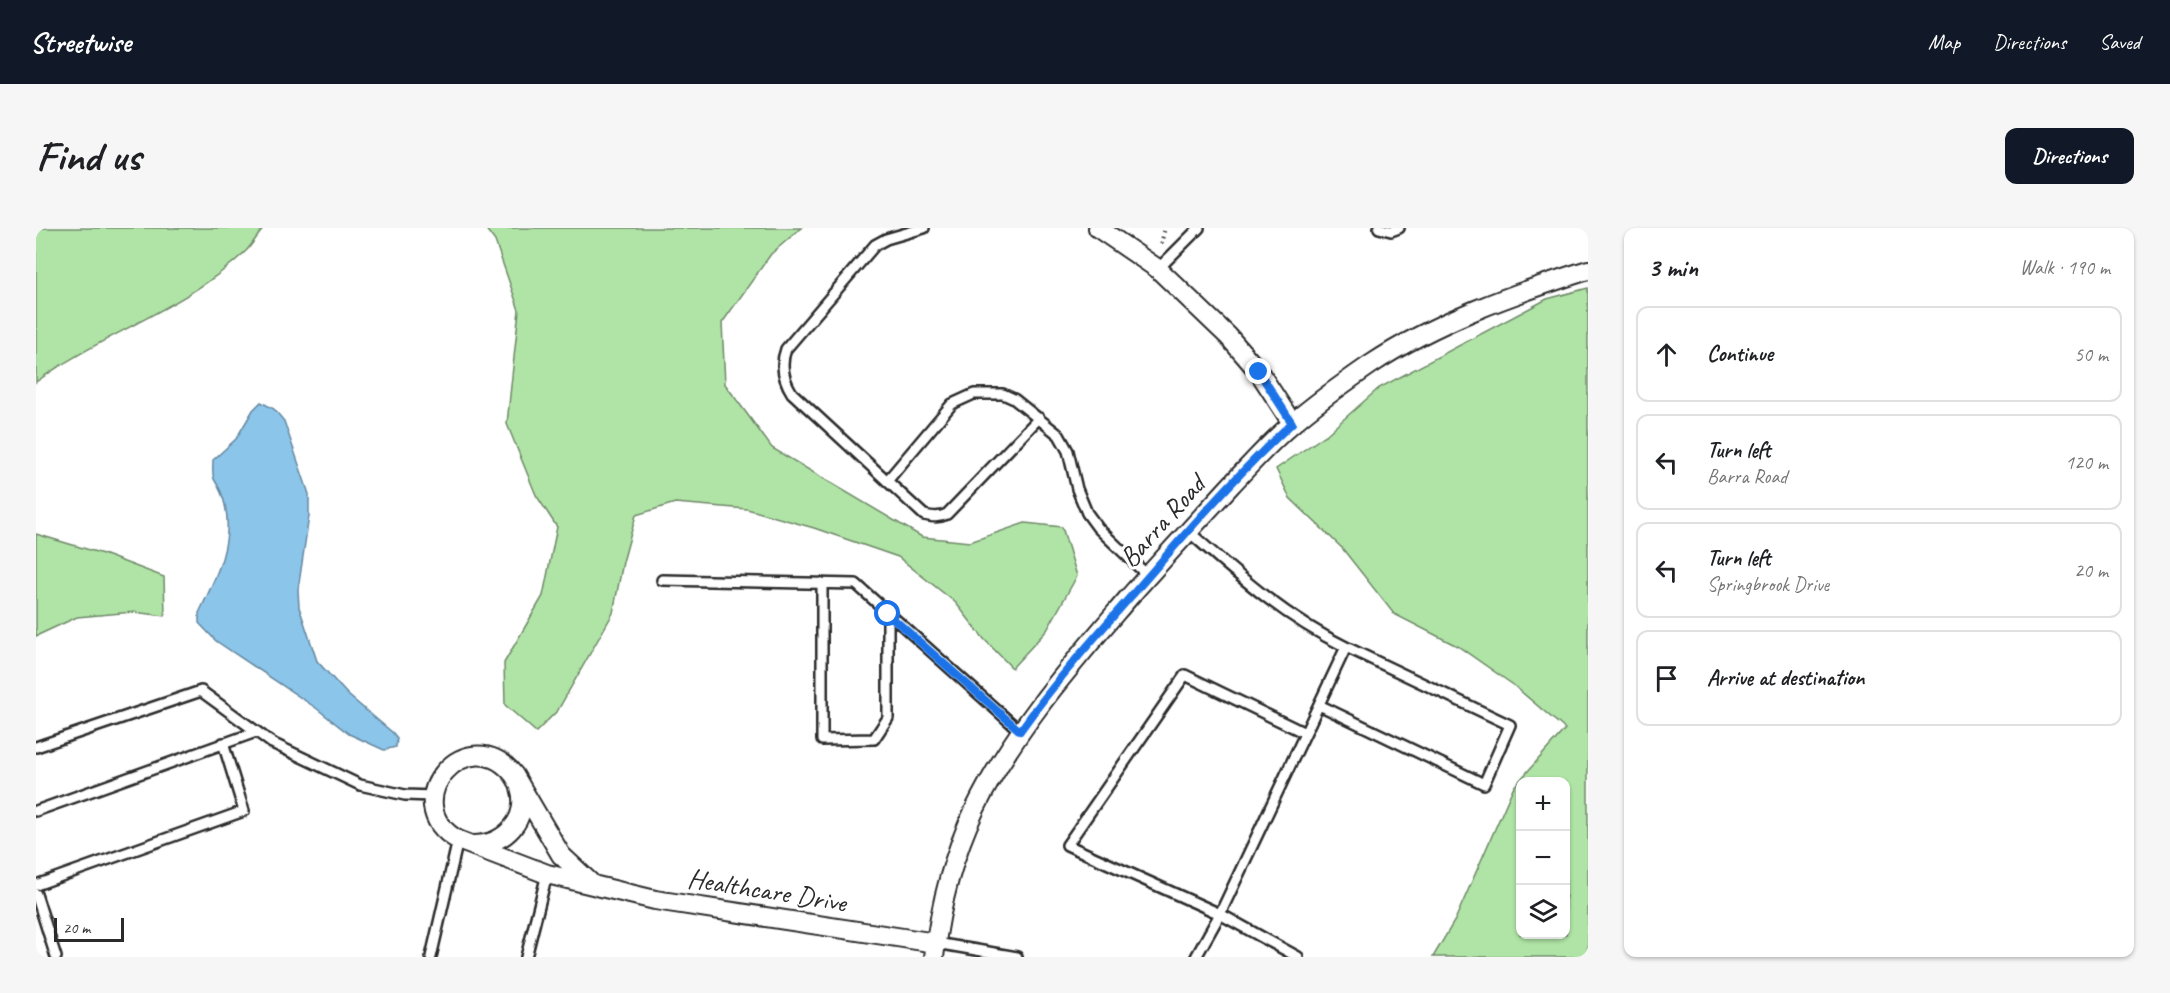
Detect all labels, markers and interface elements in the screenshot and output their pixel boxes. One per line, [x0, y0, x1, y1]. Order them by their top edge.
text: Streetwise [30, 25, 131, 60]
text: Map [1928, 29, 1960, 55]
text: Directions [1993, 29, 2066, 55]
text: Saved [2099, 29, 2140, 55]
button: Directions [2005, 128, 2134, 184]
text: Find us [36, 130, 141, 183]
text: 3 min [1648, 251, 1698, 284]
text: Walk · 190 m [2020, 255, 2110, 280]
icon: ahead [1650, 338, 1683, 371]
text: Continue [1707, 340, 1773, 368]
text: 50 m [2074, 342, 2108, 367]
route end [1245, 358, 1271, 384]
text: Turn left [1707, 436, 1771, 464]
icon: left [1650, 446, 1683, 479]
text: 120 m [2065, 450, 2108, 475]
text: Barra Road [1707, 464, 1787, 489]
street label: Barra Road [1112, 465, 1215, 574]
text: Turn left [1707, 544, 1771, 572]
icon: left [1650, 554, 1683, 587]
text: 20 m [2074, 558, 2108, 583]
text: Springbrook Drive [1707, 572, 1829, 597]
route start [874, 600, 900, 626]
icon: arrive [1650, 662, 1683, 695]
text: Arrive at destination [1707, 664, 1864, 692]
map controls [1516, 777, 1570, 939]
button: + [1516, 777, 1570, 831]
button: − [1516, 831, 1570, 885]
street label: Healthcare Drive [685, 860, 851, 920]
button: layers [1516, 885, 1570, 939]
scale bar [54, 915, 124, 942]
text: 20 m [63, 918, 90, 938]

